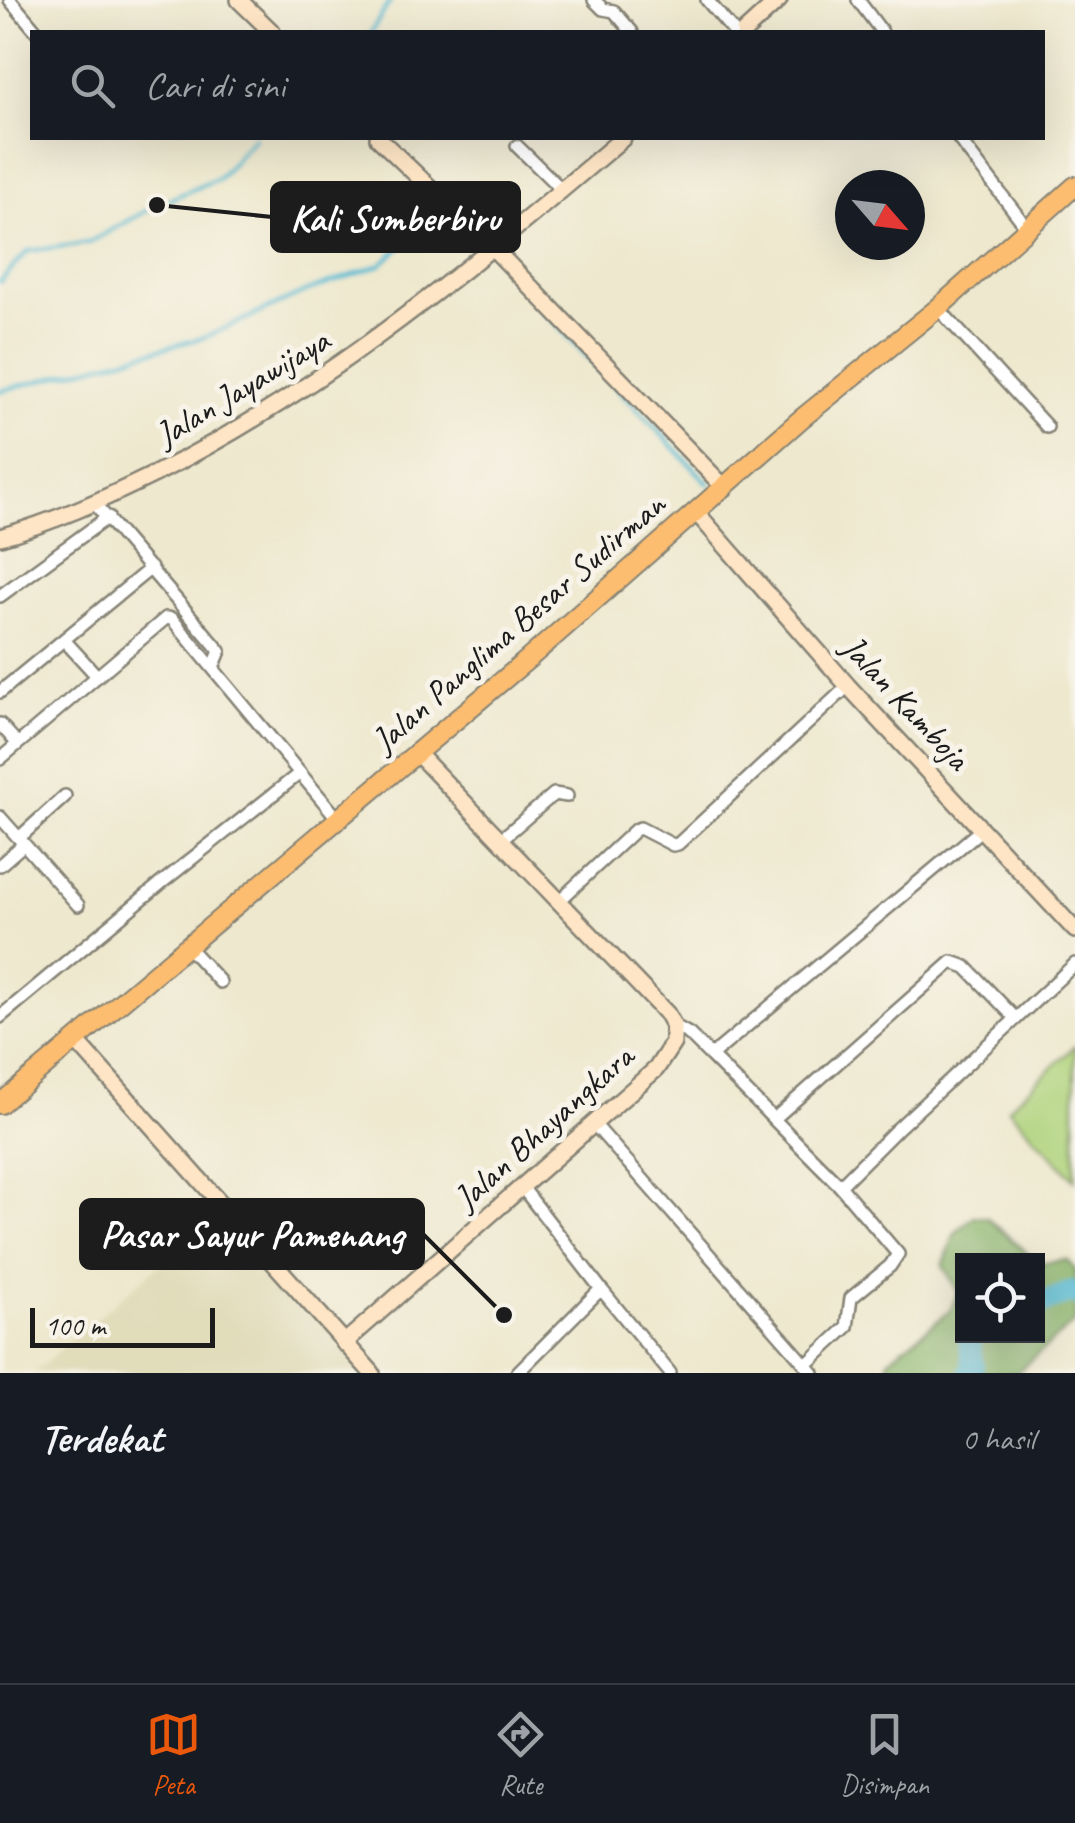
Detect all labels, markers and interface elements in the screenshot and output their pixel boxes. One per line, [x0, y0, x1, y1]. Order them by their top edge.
search box [30, 30, 1045, 140]
icon: search [65, 58, 120, 113]
text: Cari di sini [145, 62, 285, 109]
north arrow [835, 170, 925, 260]
callout: Kali Sumberbiru [272, 183, 519, 251]
text: Kali Sumberbiru [290, 195, 503, 242]
street label: Jalan Jayawijaya [145, 317, 340, 458]
street label: Jalan Panglima Besar Sudirman [361, 481, 676, 764]
street label: Jalan Kamboja [830, 624, 981, 781]
street label: Jalan Bhayangkara [443, 1033, 645, 1221]
callout: Pasar Sayur Pamenang [81, 1200, 423, 1268]
text: Pasar Sayur Pamenang [100, 1211, 407, 1258]
map controls [955, 1253, 1045, 1343]
button: locate [955, 1253, 1045, 1343]
scale bar [30, 1303, 215, 1348]
text: 100 m [45, 1308, 105, 1343]
text: Terdekat [40, 1412, 163, 1465]
text: 0 hasil [962, 1418, 1035, 1459]
tab: Peta [146, 1707, 201, 1802]
tab: Rute [493, 1707, 548, 1802]
tab: Disimpan [840, 1707, 929, 1802]

